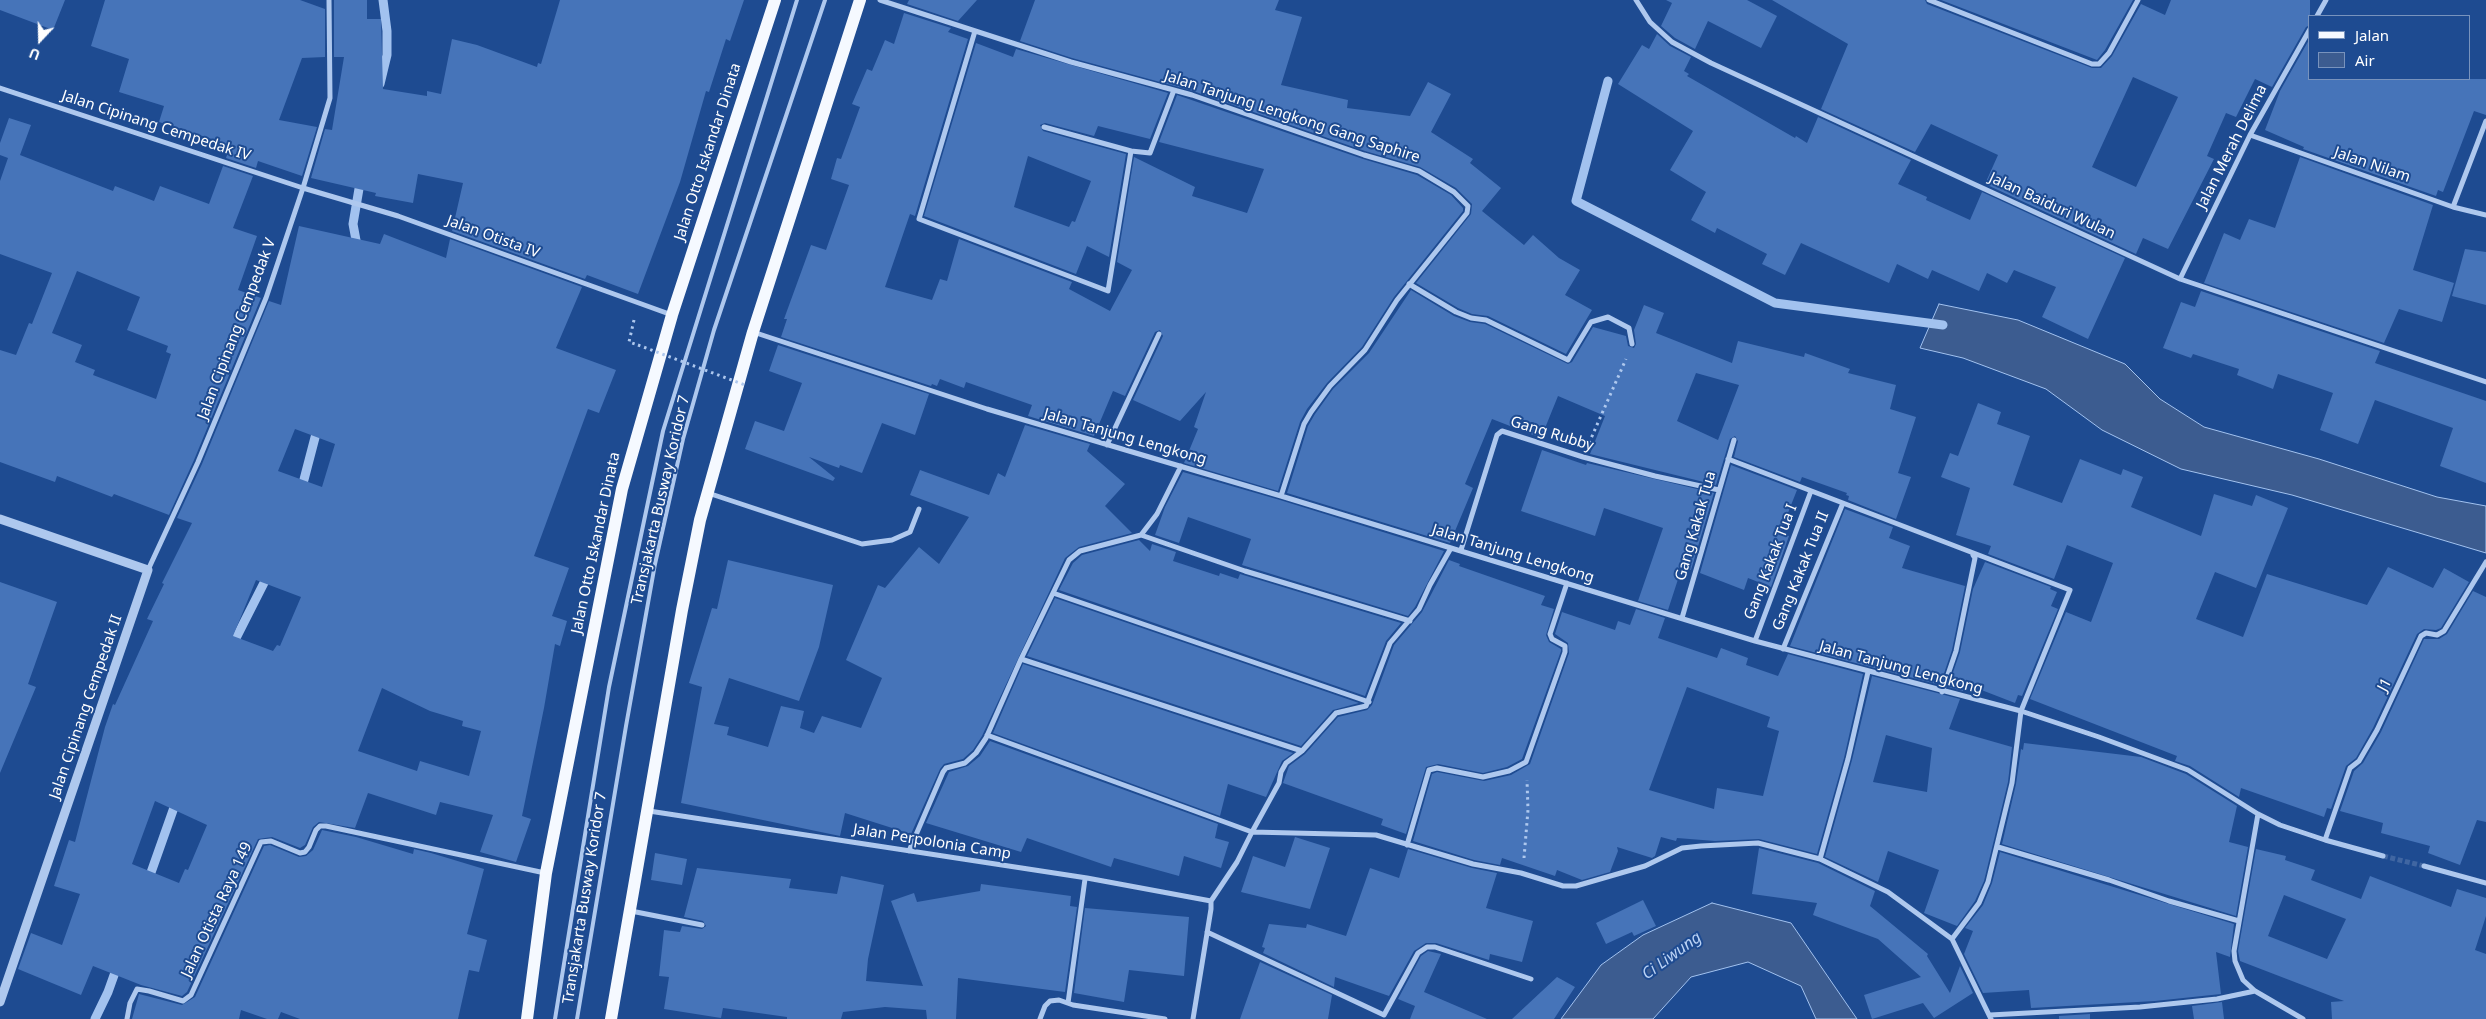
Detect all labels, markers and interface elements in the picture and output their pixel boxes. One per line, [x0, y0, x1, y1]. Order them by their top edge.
north arrow [15, 15, 65, 65]
legend [2308, 15, 2471, 80]
text: Jalan [2355, 25, 2389, 45]
text: U [26, 44, 43, 65]
text: Air [2355, 50, 2375, 70]
street label: Jalan Otto Iskandar Dinata [671, 61, 745, 243]
street label: Jalan Tanjung Lengkong Gang Saphire [1162, 67, 1422, 167]
street label: Jalan Merah Delima [2193, 82, 2271, 212]
street label: Jalan Cipinang Cempedak IV [59, 87, 253, 165]
street label: Jalan Nilam [2331, 144, 2413, 186]
street label: Jalan Baiduri Wulan [1986, 169, 2118, 243]
street label: Jalan Otista IV [444, 212, 542, 262]
street label: Jalan Cipinang Cempedak V [194, 236, 280, 422]
street label: Transjakarta Busway Koridor 7 [628, 394, 694, 606]
street label: Jalan Tanjung Lengkong [1041, 405, 1209, 469]
street label: Gang Rubby [1508, 413, 1596, 455]
street label: Jalan Otto Iskandar Dinata [568, 450, 624, 636]
street label: Gang Kakak Tua [1672, 469, 1720, 583]
street label: Gang Kakak Tua I [1741, 502, 1801, 622]
street label: Gang Kakak Tua II [1769, 509, 1833, 633]
street label: Jalan Tanjung Lengkong [1430, 521, 1596, 587]
street label: Jalan Cipinang Cempedak II [46, 612, 126, 802]
street label: Jalan Tanjung Lengkong [1817, 637, 1985, 699]
street label: J1 [2374, 675, 2396, 695]
street label: Transjakarta Busway Koridor 7 [559, 791, 611, 1005]
street label: Jalan Perpolonia Camp [852, 821, 1012, 863]
street label: Jalan Otista Raya 149 [178, 839, 256, 981]
water label: Ci Liwung [1639, 928, 1705, 984]

